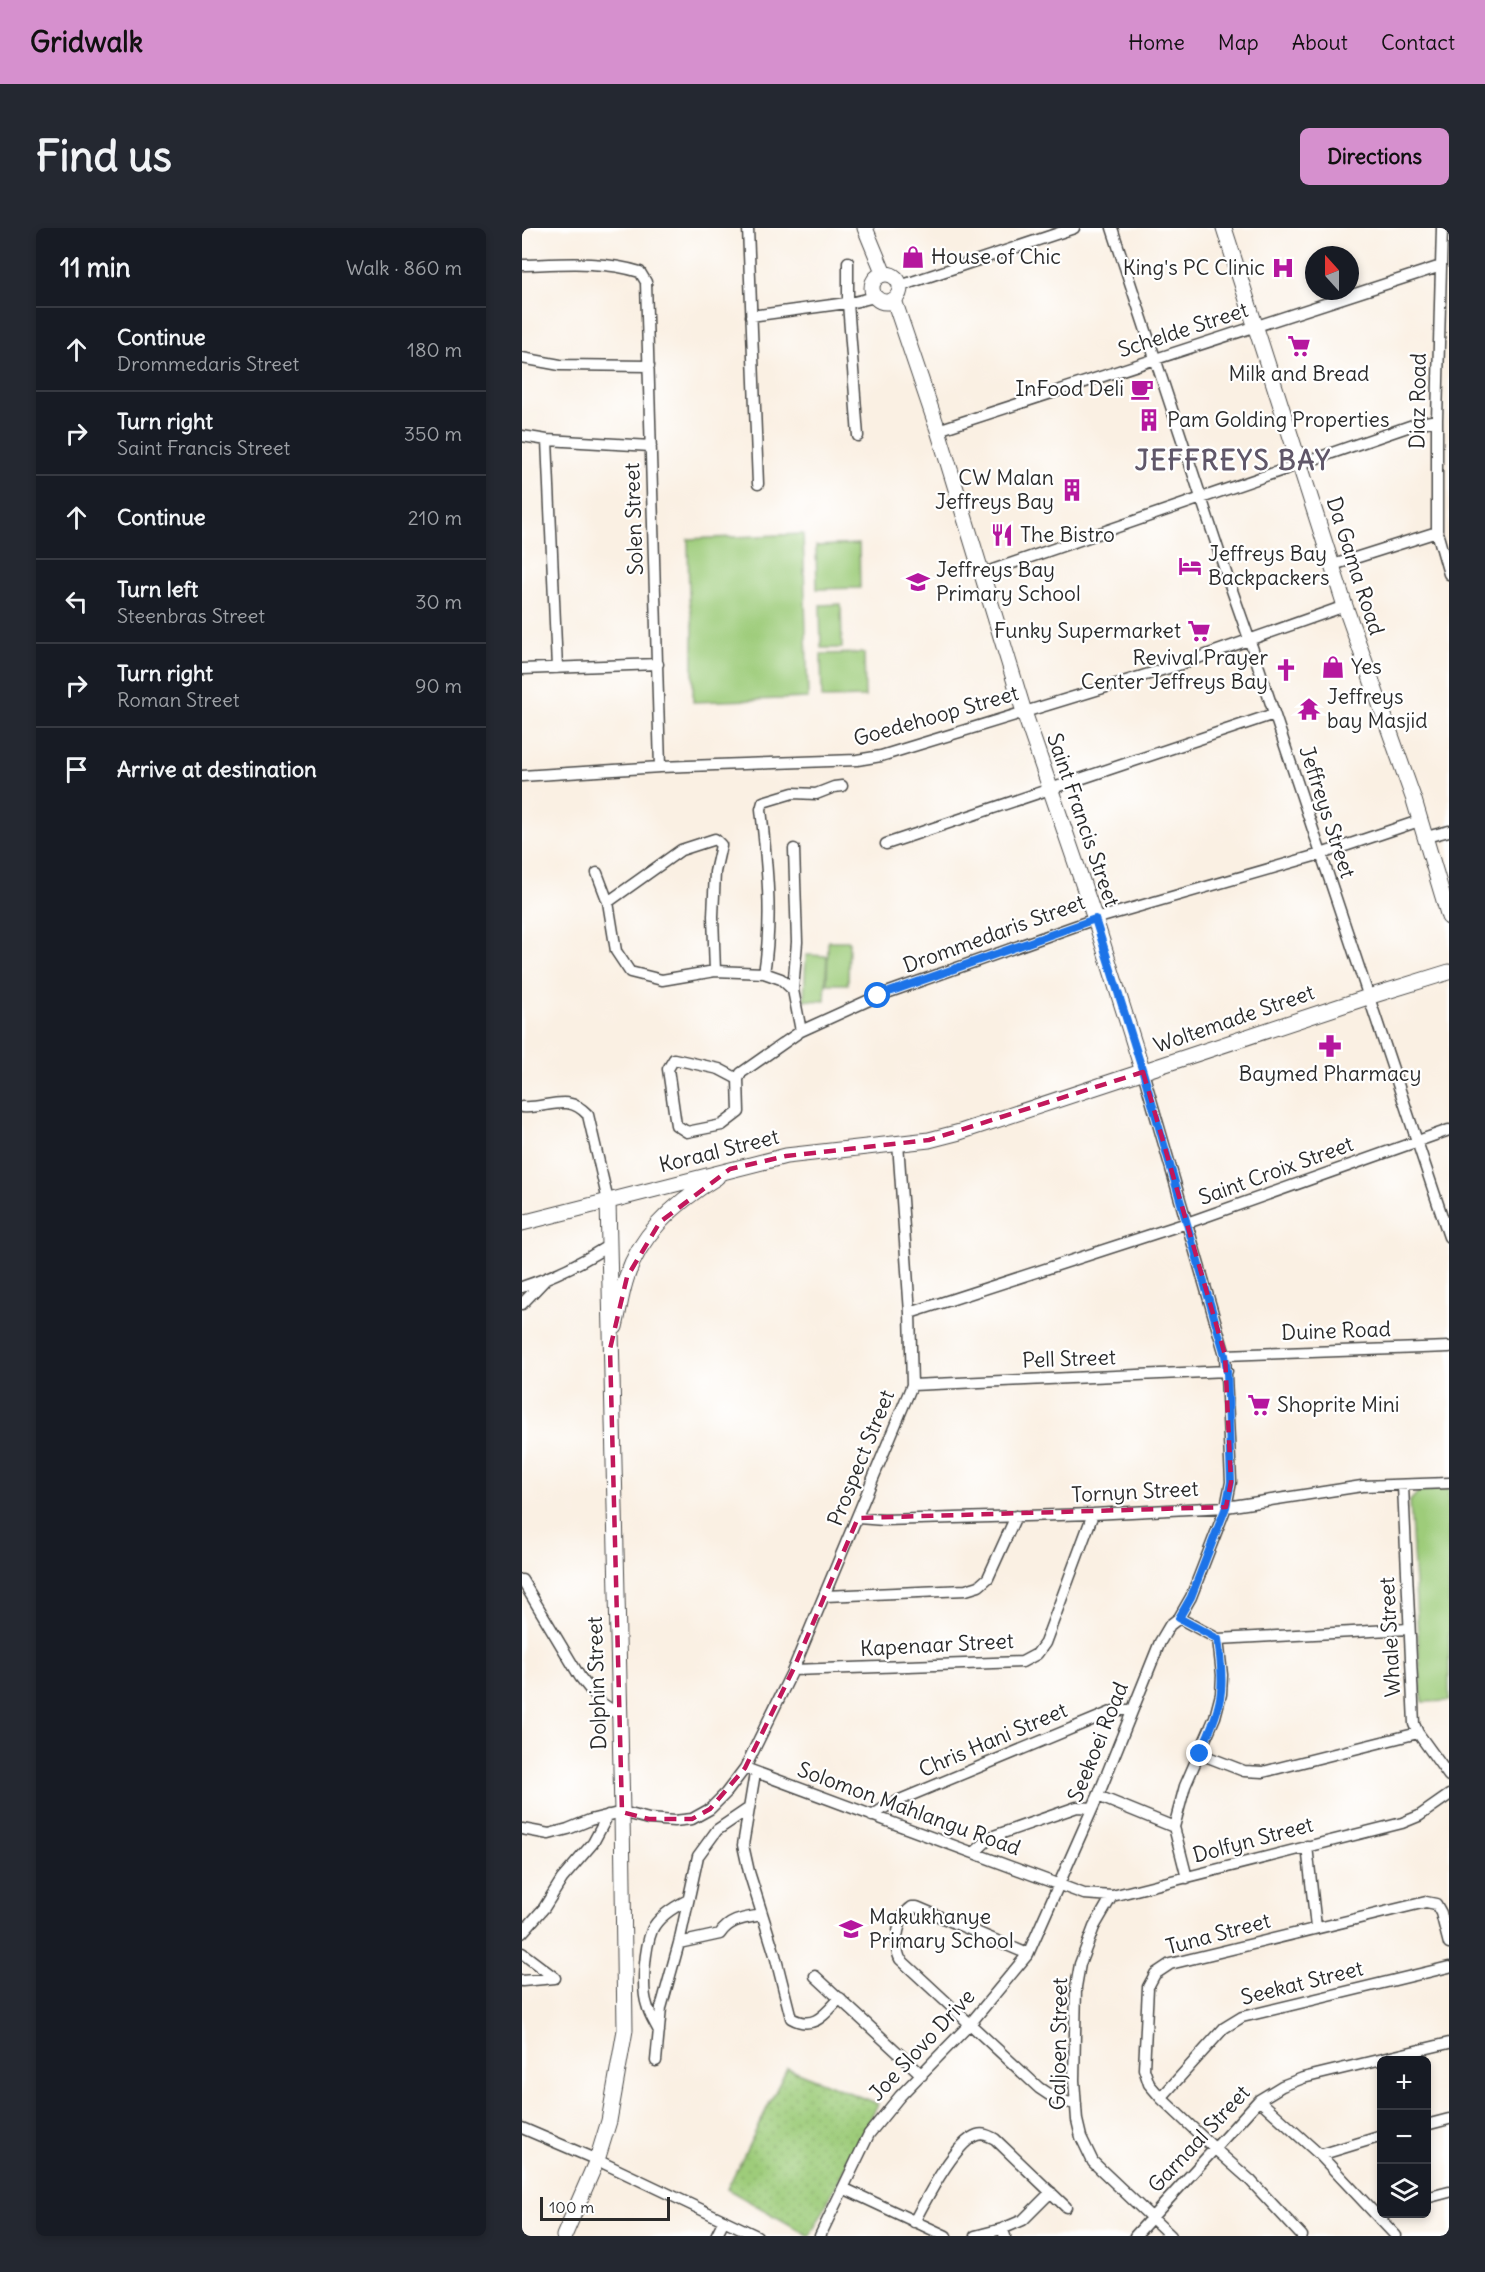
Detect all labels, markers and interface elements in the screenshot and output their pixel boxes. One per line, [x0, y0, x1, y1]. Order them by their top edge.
text: Gridwalk [30, 24, 143, 60]
text: Home [1128, 29, 1185, 56]
text: Map [1218, 29, 1259, 56]
text: About [1292, 29, 1348, 56]
text: Contact [1381, 29, 1455, 56]
button: Directions [1300, 128, 1449, 185]
text: Find us [36, 130, 172, 182]
place label: House of Chic [931, 243, 1061, 270]
shop icon: House of Chic [900, 244, 926, 270]
north arrow [1305, 246, 1359, 300]
text: 11 min [60, 251, 131, 284]
place label: King's PC Clinic [1123, 254, 1265, 281]
text: Walk · 860 m [346, 255, 462, 280]
hospital icon: King's PC Clinic [1270, 255, 1296, 281]
street label: Schelde Street [1114, 296, 1251, 363]
text: Continue [117, 323, 206, 351]
icon: ahead [60, 333, 93, 366]
supermarket icon: Milk and Bread [1286, 333, 1312, 359]
text: 180 m [407, 337, 462, 362]
text: Drommedaris Street [117, 351, 299, 376]
street label: Diaz Road [1403, 353, 1432, 449]
place label: Milk and Bread [1229, 360, 1369, 387]
place label: InFood Deli [1015, 375, 1124, 402]
cafe icon: InFood Deli [1129, 376, 1155, 402]
place label: Pam Golding Properties [1167, 406, 1389, 433]
text: Turn right [117, 407, 213, 435]
building icon: Pam Golding Properties [1136, 407, 1162, 433]
icon: right [60, 417, 93, 450]
text: 350 m [404, 421, 462, 446]
text: Saint Francis Street [117, 435, 290, 460]
district label: JEFFREYS BAY [1135, 443, 1331, 477]
street label: Solen Street [618, 462, 649, 576]
place label: CW Malan Jeffreys Bay [935, 464, 1054, 515]
building icon: CW Malan Jeffreys Bay [1059, 477, 1085, 503]
street label: Da Gama Road [1320, 493, 1391, 638]
icon: ahead [60, 501, 93, 534]
text: Continue [117, 503, 206, 531]
text: 210 m [408, 505, 462, 530]
place label: The Bistro [1020, 521, 1115, 548]
restaurant icon: The Bistro [989, 522, 1015, 548]
place label: Jeffreys Bay Backpackers [1208, 540, 1330, 591]
hotel icon: Jeffreys Bay Backpackers [1177, 553, 1203, 579]
place label: Jeffreys Bay Primary School [936, 556, 1081, 607]
school or university icon: Jeffreys Bay Primary School [905, 569, 931, 595]
text: Turn left [117, 575, 198, 603]
icon: left [60, 585, 93, 618]
text: 30 m [415, 589, 462, 614]
text: Steenbras Street [117, 603, 265, 628]
place label: Funky Supermarket [994, 617, 1181, 644]
supermarket icon: Funky Supermarket [1186, 618, 1212, 644]
place label: Revival Prayer Center Jeffreys Bay [1081, 644, 1268, 695]
place label: Yes [1351, 653, 1382, 680]
shop icon: Yes [1320, 654, 1346, 680]
church icon: Revival Prayer Center Jeffreys Bay [1273, 657, 1299, 683]
text: Turn right [117, 659, 213, 687]
icon: right [60, 669, 93, 702]
text: 90 m [415, 673, 462, 698]
street label: Goedehoop Street [850, 679, 1022, 752]
place label: Jeffreys bay Masjid [1327, 683, 1428, 734]
text: Roman Street [117, 687, 239, 712]
temple icon: Jeffreys bay Masjid [1296, 696, 1322, 722]
street label: Saint Francis Street [1041, 729, 1126, 910]
street label: Jeffreys Street [1293, 742, 1362, 881]
icon: arrive [60, 753, 93, 786]
text: Arrive at destination [117, 755, 317, 783]
street label: Drommedaris Street [899, 888, 1088, 979]
street label: Woltemade Street [1150, 978, 1318, 1059]
route start [864, 982, 890, 1008]
pharmacy icon: Baymed Pharmacy [1317, 1033, 1343, 1059]
place label: Baymed Pharmacy [1239, 1060, 1421, 1087]
street label: Koraal Street [656, 1123, 782, 1178]
street label: Saint Croix Street [1195, 1130, 1357, 1211]
street label: Duine Road [1281, 1315, 1391, 1346]
street label: Pell Street [1022, 1343, 1116, 1374]
street label: Prospect Street [821, 1386, 900, 1530]
place label: Shoprite Mini [1277, 1391, 1400, 1418]
supermarket icon: Shoprite Mini [1246, 1392, 1272, 1418]
street label: Tornyn Street [1071, 1475, 1199, 1508]
street label: Whale Street [1373, 1576, 1406, 1698]
street label: Dolphin Street [581, 1616, 612, 1750]
street label: Kapenaar Street [859, 1627, 1014, 1662]
street label: Seekoei Road [1061, 1678, 1134, 1806]
street label: Chris Hani Street [914, 1696, 1071, 1783]
route end [1186, 1740, 1212, 1766]
street label: Solomon Mahlangu Road [794, 1756, 1024, 1861]
street label: Dolfyn Street [1190, 1811, 1316, 1869]
place label: Makukhanye Primary School [869, 1903, 1014, 1954]
street label: Tuna Street [1163, 1907, 1273, 1960]
school or university icon: Makukhanye Primary School [838, 1916, 864, 1942]
street label: Seekat Street [1238, 1954, 1366, 2011]
street label: Galjoen Street [1044, 1977, 1073, 2111]
street label: Joe Slovo Drive [863, 1983, 980, 2106]
map controls [1377, 2056, 1431, 2218]
button: + [1377, 2056, 1431, 2110]
street label: Garnaal Street [1142, 2079, 1255, 2198]
button: − [1377, 2110, 1431, 2164]
button: layers [1377, 2164, 1431, 2218]
scale bar [540, 2194, 670, 2222]
text: 100 m [549, 2197, 594, 2217]

